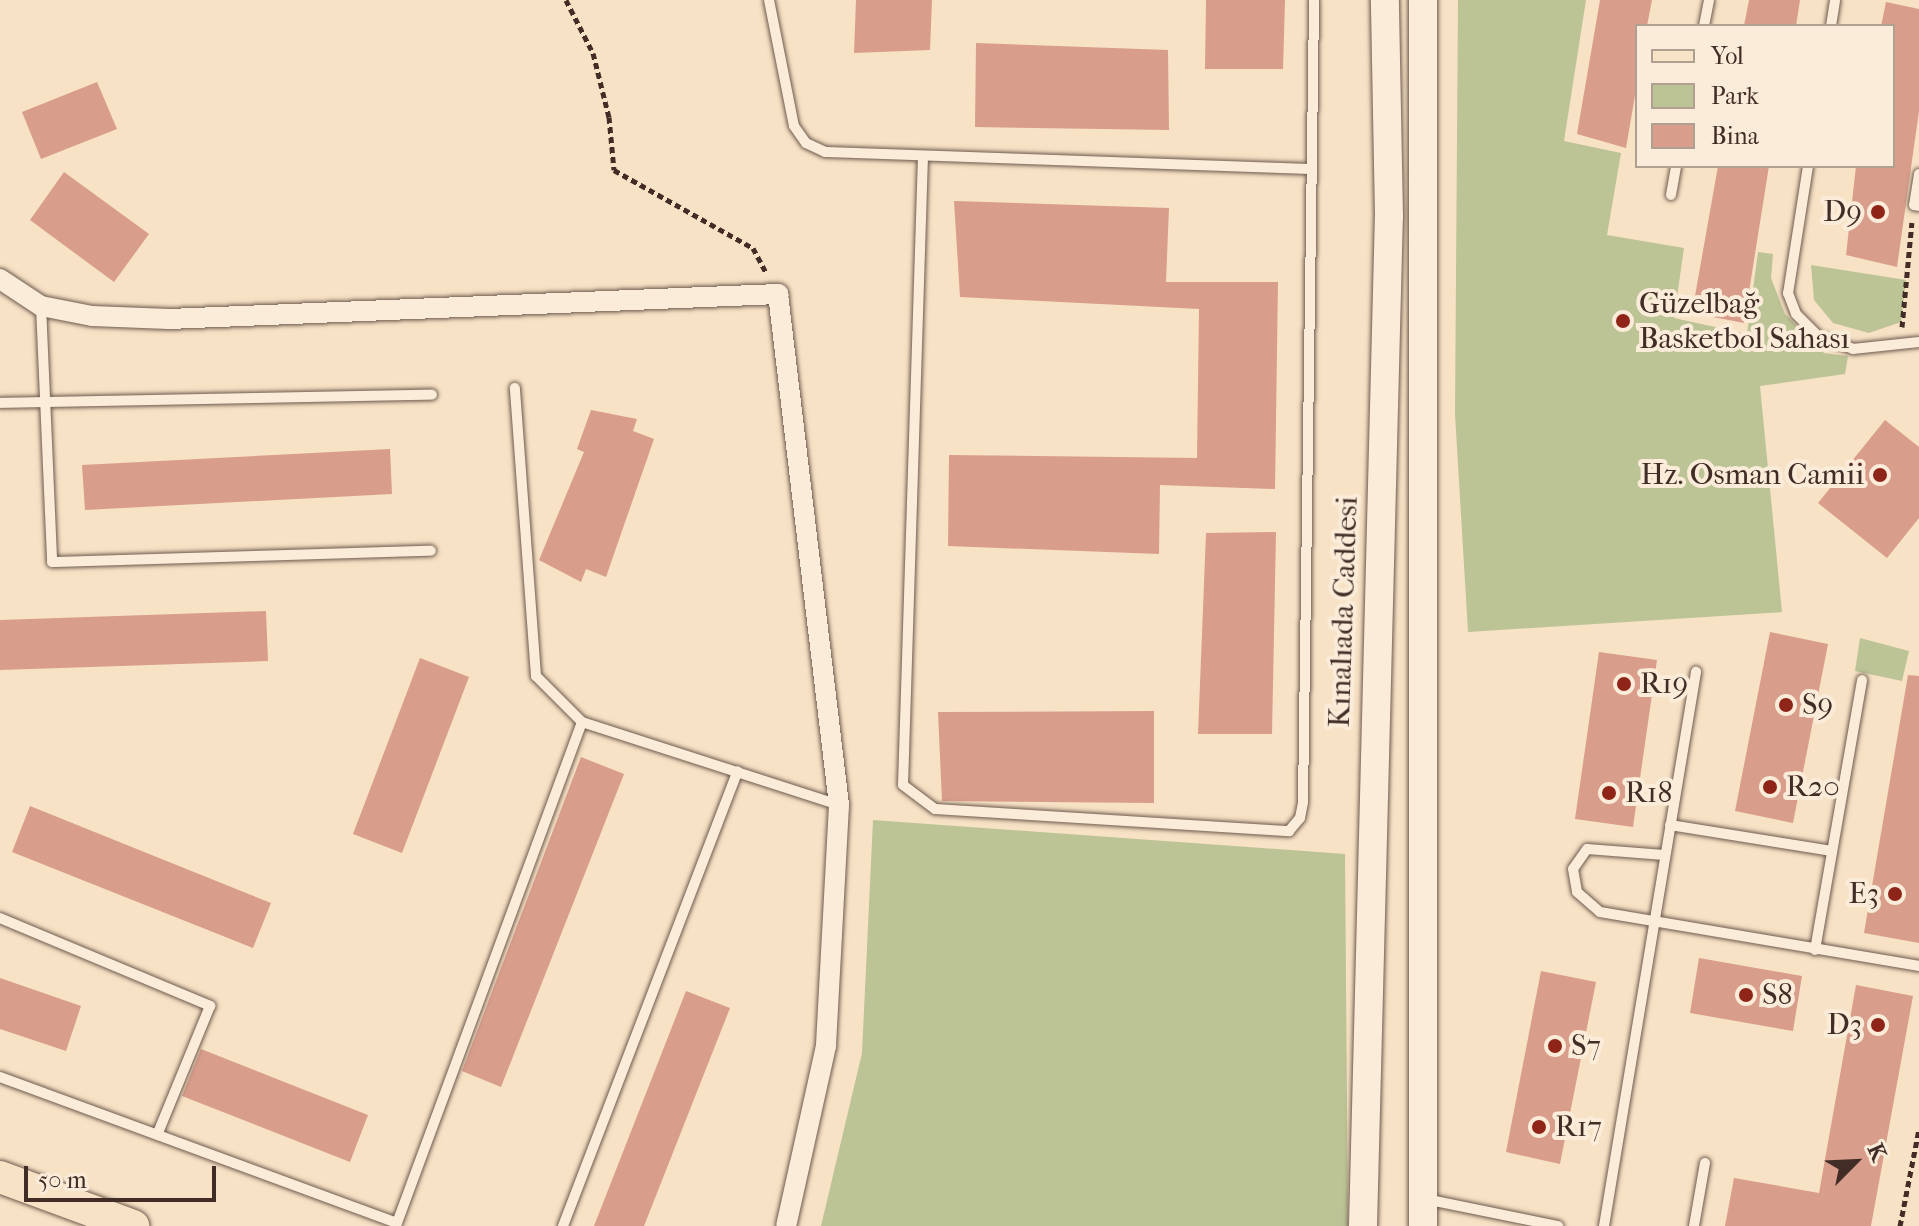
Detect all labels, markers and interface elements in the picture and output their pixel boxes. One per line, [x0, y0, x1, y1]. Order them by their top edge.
legend [1635, 24, 1895, 168]
text: Yol [1711, 42, 1744, 70]
text: Park [1711, 82, 1759, 110]
text: Bina [1711, 122, 1759, 150]
place label: D9 [1823, 194, 1862, 230]
marker: D9 [1869, 203, 1887, 221]
place label: Güzelbağ Basketbol Sahası [1639, 286, 1849, 356]
marker: Güzelbağ Basketbol Sahası [1614, 312, 1632, 330]
place label: Hz. Osman Camii [1641, 457, 1864, 493]
marker: Hz. Osman Camii [1871, 466, 1889, 484]
street label: Kınalıada Caddesi [1322, 496, 1366, 728]
place label: R19 [1640, 666, 1688, 702]
marker: R19 [1615, 675, 1633, 693]
place label: S9 [1802, 687, 1833, 723]
marker: S9 [1777, 696, 1795, 714]
place label: R20 [1786, 769, 1840, 805]
place label: R18 [1625, 775, 1673, 811]
marker: R20 [1761, 778, 1779, 796]
marker: R18 [1600, 784, 1618, 802]
place label: E3 [1848, 876, 1879, 912]
marker: E3 [1886, 885, 1904, 903]
place label: S8 [1762, 977, 1793, 1013]
marker: S8 [1737, 986, 1755, 1004]
place label: D3 [1827, 1007, 1862, 1043]
marker: D3 [1869, 1016, 1887, 1034]
place label: S7 [1571, 1028, 1601, 1064]
marker: S7 [1546, 1037, 1564, 1055]
place label: R17 [1555, 1109, 1602, 1145]
marker: R17 [1530, 1118, 1548, 1136]
north arrow [1815, 1122, 1895, 1202]
text: K [1862, 1140, 1892, 1165]
scale bar [28, 1150, 220, 1200]
text: 50 m [38, 1166, 87, 1194]

